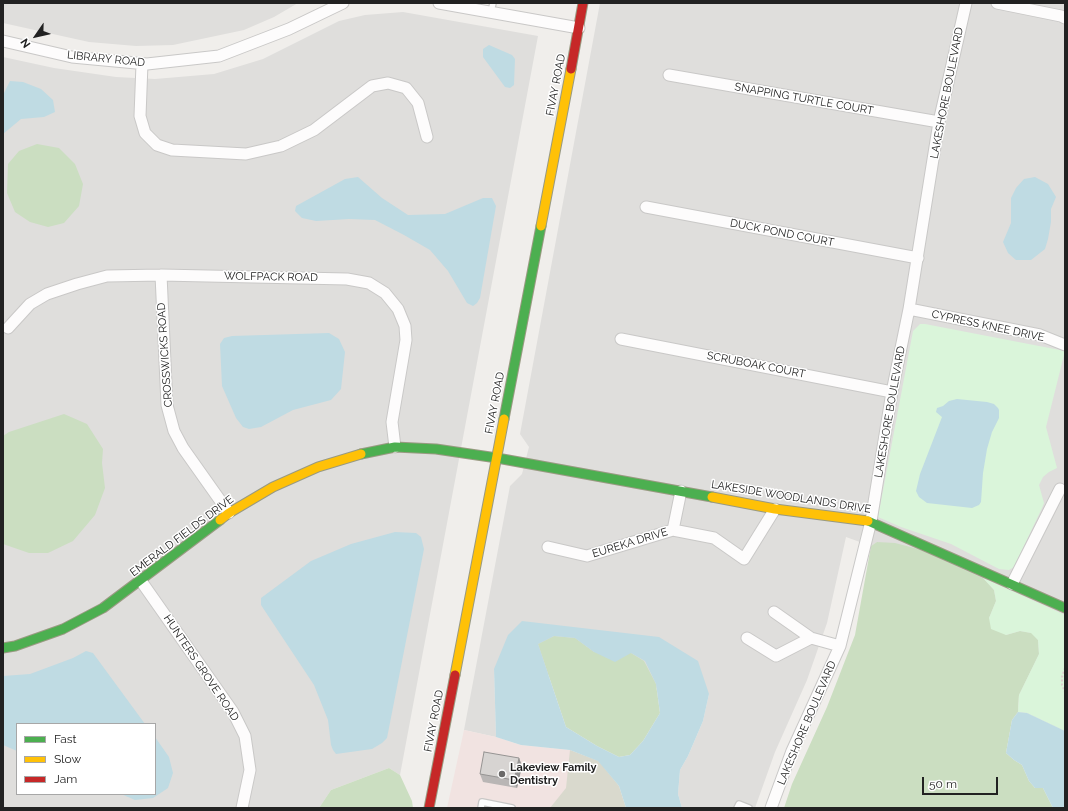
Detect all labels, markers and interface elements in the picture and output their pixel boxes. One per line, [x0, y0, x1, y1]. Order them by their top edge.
north arrow [16, 16, 56, 56]
street label: LAKESHORE BOULEVARD [928, 26, 966, 160]
text: N [18, 36, 33, 50]
street label: LIBRARY ROAD [66, 48, 146, 70]
street label: FIVAY ROAD [544, 53, 568, 117]
street label: SNAPPING TURTLE COURT [734, 80, 874, 118]
street label: DUCK POND COURT [729, 216, 835, 250]
street label: WOLFPACK ROAD [224, 270, 318, 284]
street label: CROSSWICKS ROAD [155, 302, 175, 408]
street label: CYPRESS KNEE DRIVE [930, 308, 1046, 344]
street label: LAKESHORE BOULEVARD [872, 345, 908, 479]
street label: SCRUBOAK COURT [706, 349, 806, 381]
street label: FIVAY ROAD [483, 371, 507, 435]
street label: LAKESIDE WOODLANDS DRIVE [710, 478, 872, 516]
street label: EMERALD FIELDS DRIVE [128, 493, 236, 579]
street label: EUREKA DRIVE [591, 525, 669, 561]
street label: HUNTERS GROVE ROAD [160, 612, 242, 724]
street label: LAKESHORE BOULEVARD [775, 659, 839, 787]
street label: FIVAY ROAD [422, 689, 446, 753]
legend [16, 723, 156, 795]
text: Fast [54, 732, 77, 746]
text: Slow [54, 752, 81, 766]
place label: Lakeview Family Dentistry [510, 761, 597, 787]
marker: Lakeview Family Dentistry [497, 769, 507, 779]
scale bar [924, 769, 1000, 795]
text: Jam [54, 772, 77, 786]
text: 50 m [929, 777, 957, 791]

